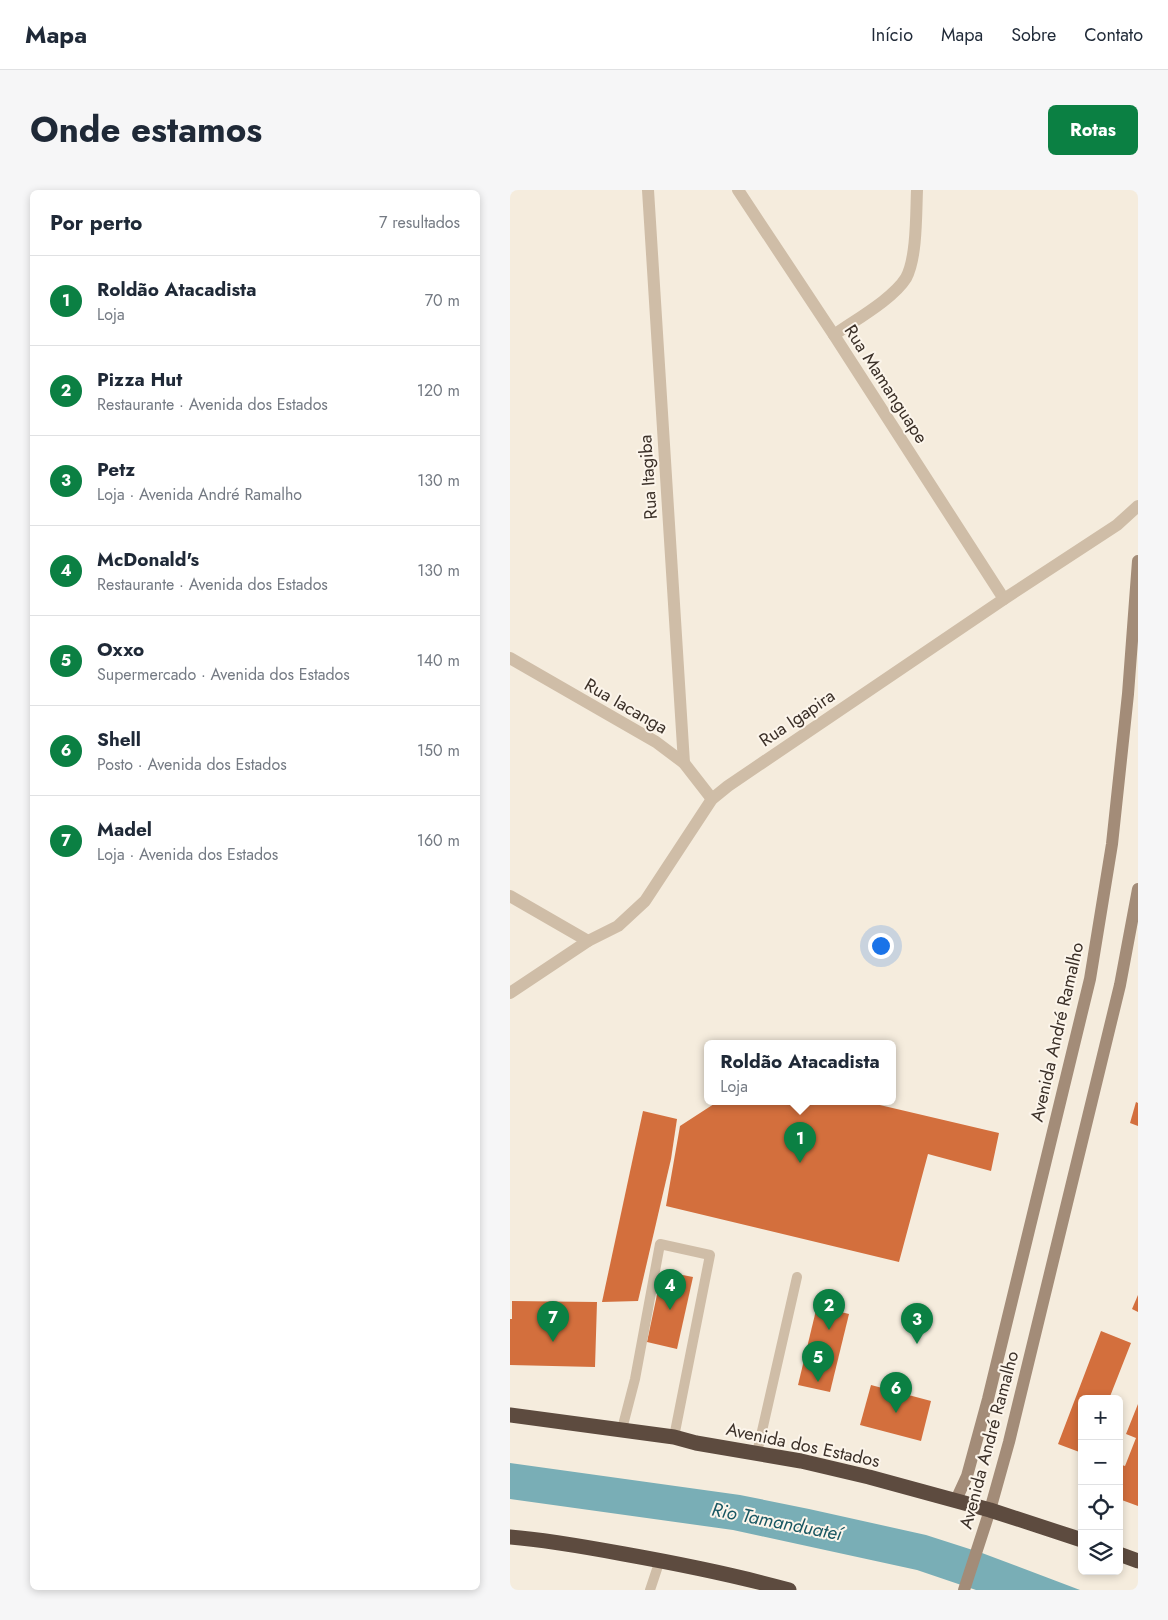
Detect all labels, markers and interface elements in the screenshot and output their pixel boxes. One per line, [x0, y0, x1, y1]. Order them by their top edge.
text: Mapa [25, 17, 87, 52]
text: Início [871, 22, 913, 48]
text: Mapa [941, 22, 983, 48]
text: Sobre [1011, 22, 1056, 48]
text: Contato [1084, 22, 1143, 48]
text: Onde estamos [30, 105, 262, 155]
button: Rotas [1048, 105, 1138, 155]
text: Por perto [50, 208, 142, 238]
text: 7 resultados [379, 211, 460, 234]
text: Roldão Atacadista [97, 276, 256, 303]
text: 1 [62, 289, 70, 312]
text: 70 m [425, 289, 460, 312]
text: Loja [97, 303, 125, 326]
street label: Rua Mamanguape [838, 320, 934, 448]
text: Pizza Hut [97, 366, 182, 393]
text: 2 [61, 379, 71, 402]
text: 120 m [417, 379, 460, 402]
text: Restaurante · Avenida dos Estados [97, 393, 328, 416]
street label: Rua Itagiba [632, 434, 664, 520]
text: Petz [97, 456, 135, 483]
text: 3 [61, 469, 71, 492]
text: 130 m [417, 469, 460, 492]
text: Loja · Avenida André Ramalho [97, 483, 302, 506]
text: McDonald's [97, 546, 199, 573]
text: 4 [60, 559, 72, 582]
text: 130 m [417, 559, 460, 582]
text: Restaurante · Avenida dos Estados [97, 573, 328, 596]
text: Oxxo [97, 636, 144, 663]
text: 5 [61, 649, 71, 672]
text: 140 m [417, 649, 460, 672]
text: Supermercado · Avenida dos Estados [97, 663, 350, 686]
street label: Rua Iacanga [580, 672, 672, 740]
street label: Rua Igapira [754, 683, 840, 753]
text: Shell [97, 726, 141, 753]
text: 6 [61, 739, 71, 762]
text: 150 m [417, 739, 460, 762]
text: Posto · Avenida dos Estados [97, 753, 287, 776]
text: Madel [97, 816, 152, 843]
text: 7 [61, 829, 71, 852]
text: 160 m [417, 829, 460, 852]
text: Loja · Avenida dos Estados [97, 843, 278, 866]
your location [868, 933, 894, 959]
street label: Avenida André Ramalho [1024, 940, 1090, 1124]
popup [704, 1040, 896, 1105]
text: Roldão Atacadista [720, 1048, 880, 1075]
text: Loja [720, 1075, 748, 1098]
pin: 1 [784, 1122, 816, 1163]
pin: 4 [654, 1269, 686, 1310]
pin: 2 [813, 1289, 845, 1330]
pin: 7 [537, 1301, 569, 1342]
pin: 3 [901, 1303, 933, 1344]
pin: 5 [802, 1341, 834, 1382]
street label: Avenida André Ramalho [953, 1348, 1025, 1532]
pin: 6 [880, 1372, 912, 1413]
map controls [1078, 1395, 1123, 1575]
button: + [1078, 1395, 1123, 1440]
street label: Avenida dos Estados [724, 1416, 882, 1474]
button: − [1078, 1440, 1123, 1485]
button: locate [1078, 1485, 1123, 1530]
water label: Rio Tamanduateí [710, 1496, 847, 1548]
button: layers [1078, 1530, 1123, 1575]

